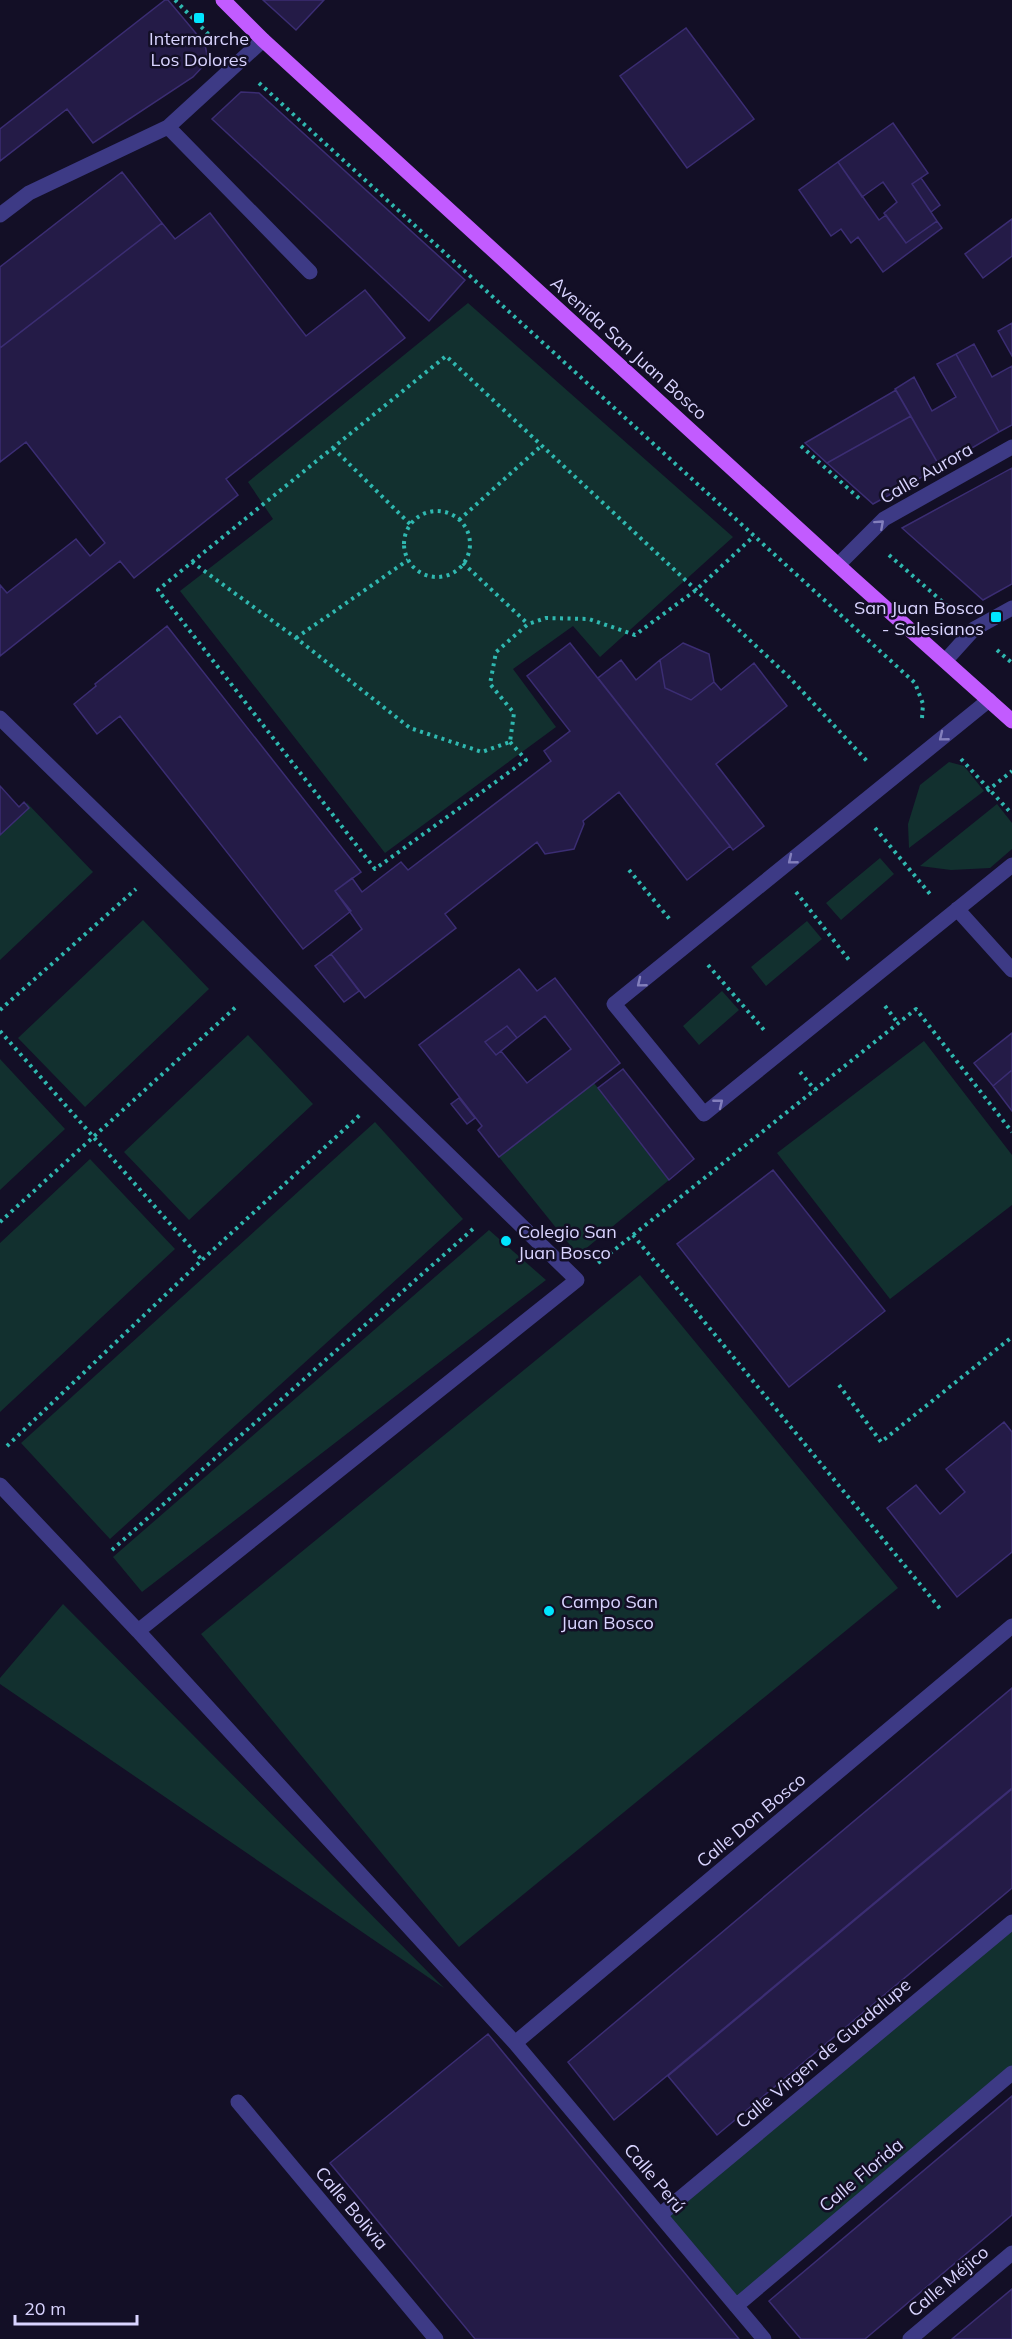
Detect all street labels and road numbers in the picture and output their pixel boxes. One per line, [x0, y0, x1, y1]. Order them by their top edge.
street label: Avenida San Juan Bosco [546, 271, 712, 425]
street label: Calle Aurora [875, 437, 977, 509]
street label: Calle Don Bosco [692, 1768, 810, 1872]
street label: Calle Virgen de Guadalupe [731, 1973, 915, 2133]
street label: Calle Florida [814, 2133, 908, 2217]
street label: Calle Perú [619, 2138, 691, 2218]
street label: Calle Bolivia [311, 2162, 393, 2254]
street label: Calle Méjico [903, 2240, 993, 2322]

